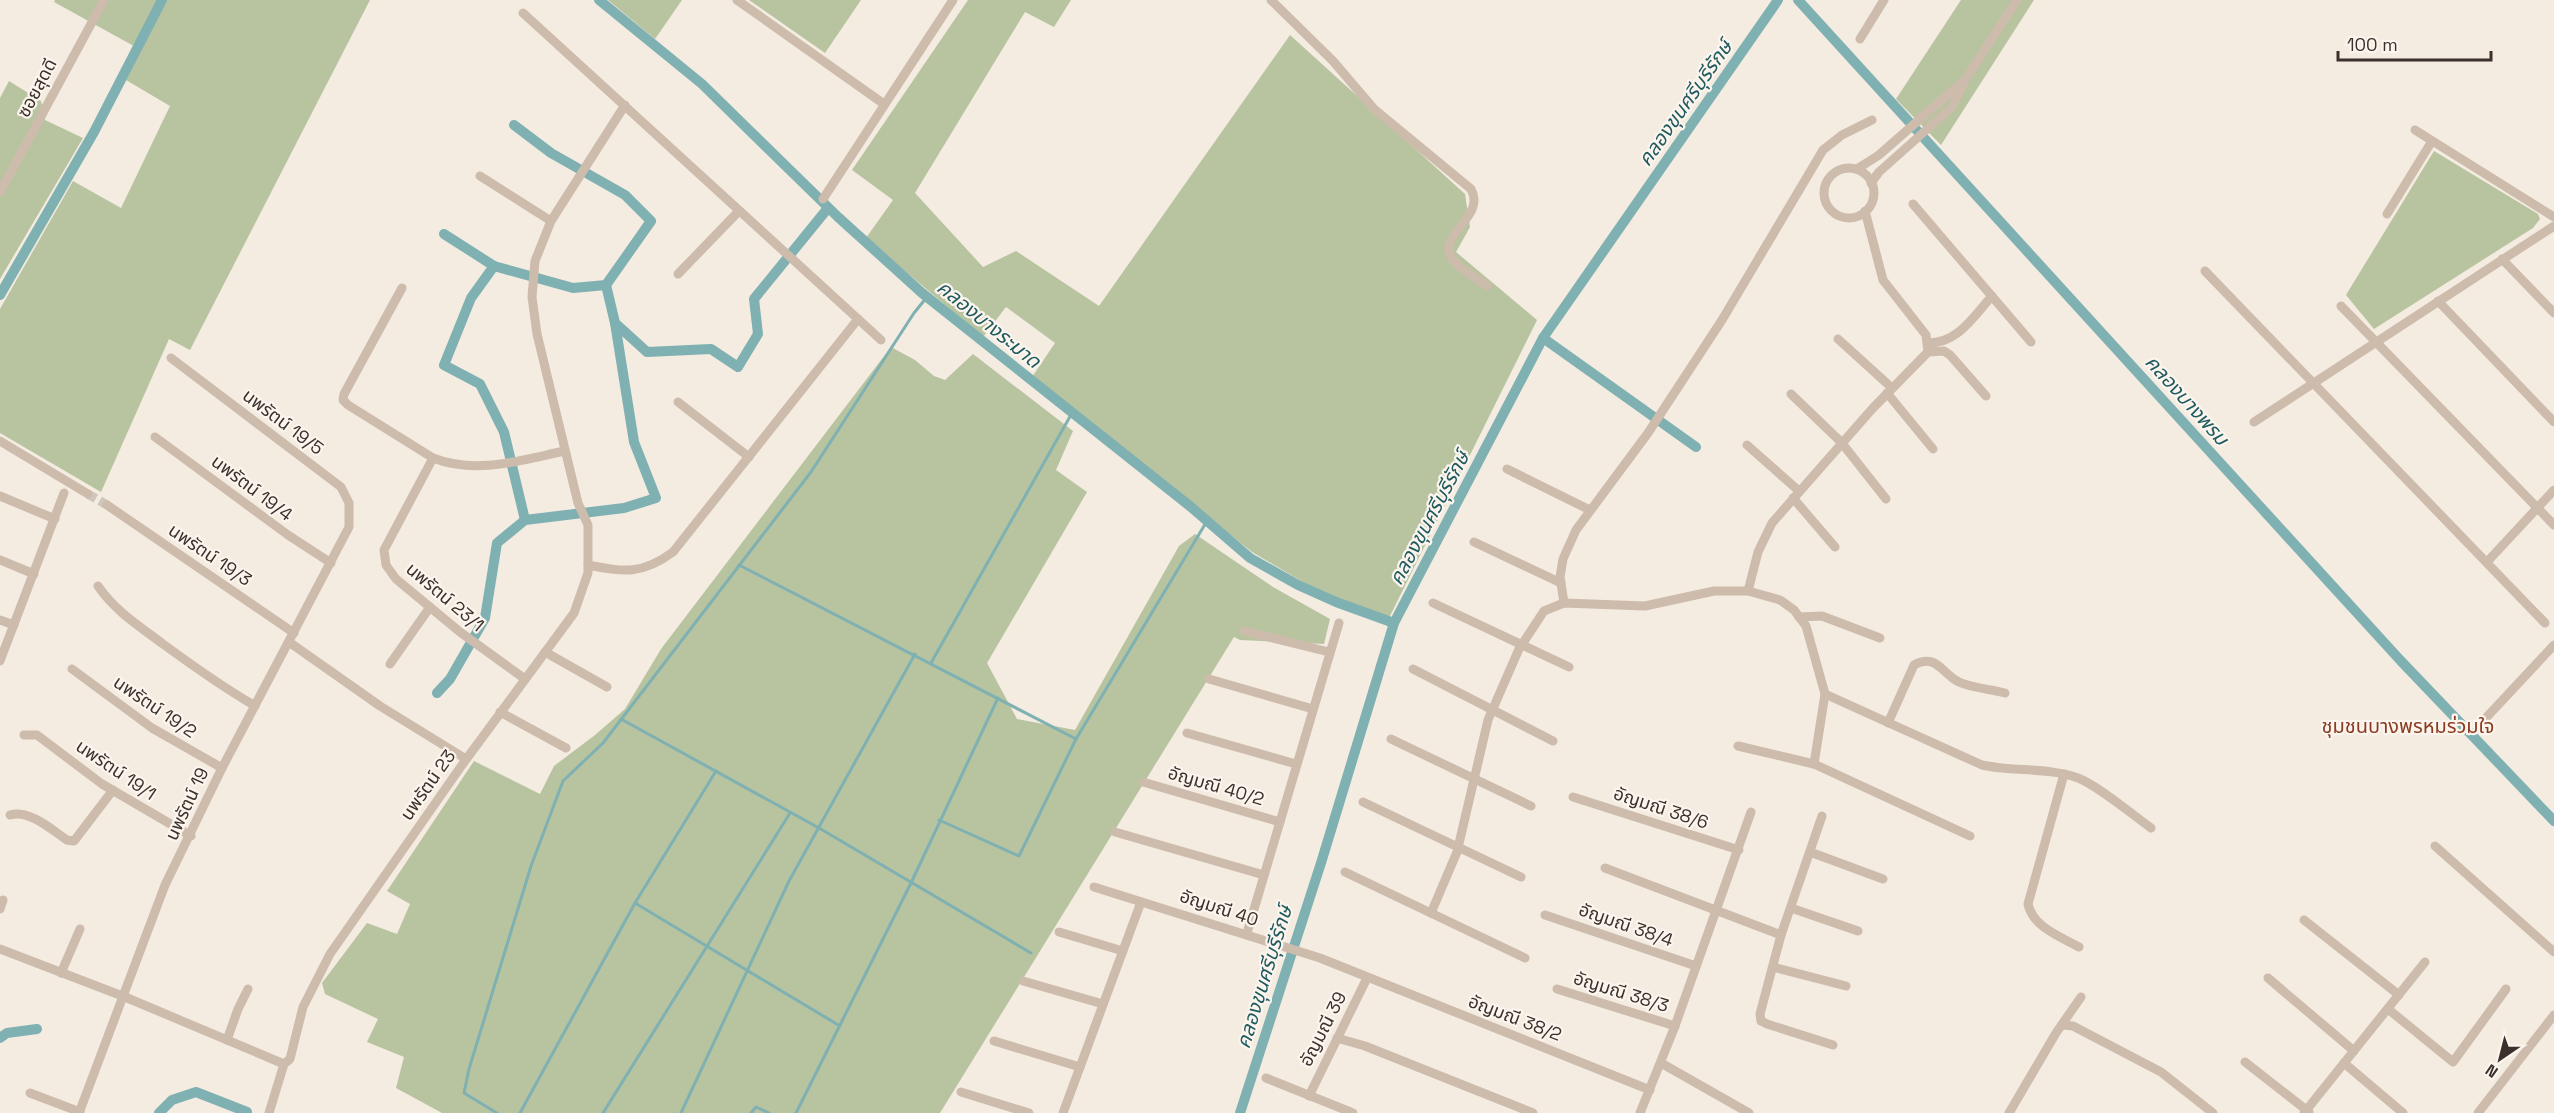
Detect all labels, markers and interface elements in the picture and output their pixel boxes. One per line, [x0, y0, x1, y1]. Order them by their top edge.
scale bar [2338, 24, 2491, 62]
water label: คลองขุนศรีบุรีรักษ์ [1632, 32, 1740, 171]
text: 100 m [2347, 33, 2398, 56]
street label: ซอยสุดดี [11, 54, 62, 121]
water label: คลองบางระมาด [932, 274, 1047, 374]
water label: คลองบางพรม [2140, 349, 2236, 452]
street label: นพรัตน์ 19/5 [238, 384, 328, 459]
water label: คลองขุนศรีบุรีรักษ์ [1383, 443, 1477, 589]
street label: นพรัตน์ 19/4 [207, 450, 298, 526]
street label: นพรัตน์ 19/3 [164, 518, 256, 591]
street label: นพรัตน์ 23/1 [401, 557, 489, 636]
street label: นพรัตน์ 19/2 [109, 670, 201, 743]
district label: ชุมชนบางพรหมร่วมใจ [2322, 713, 2494, 739]
street label: นพรัตน์ 19/1 [72, 734, 161, 805]
street label: นพรัตน์ 23 [395, 745, 460, 825]
street label: อัญมณี 40/2 [1165, 761, 1267, 810]
street label: นพรัตน์ 19 [160, 764, 213, 844]
street label: อัญมณี 38/6 [1611, 781, 1712, 834]
street label: อัญมณี 40 [1177, 884, 1261, 931]
street label: อัญมณี 38/4 [1576, 898, 1677, 951]
water label: คลองขุนศรีบุรีรักษ์ [1230, 899, 1299, 1051]
street label: อัญมณี 38/3 [1571, 966, 1672, 1017]
street label: อัญมณี 39 [1294, 988, 1351, 1070]
street label: อัญมณี 38/2 [1465, 989, 1565, 1046]
north arrow [2470, 1029, 2530, 1089]
text: N [2481, 1059, 2502, 1083]

